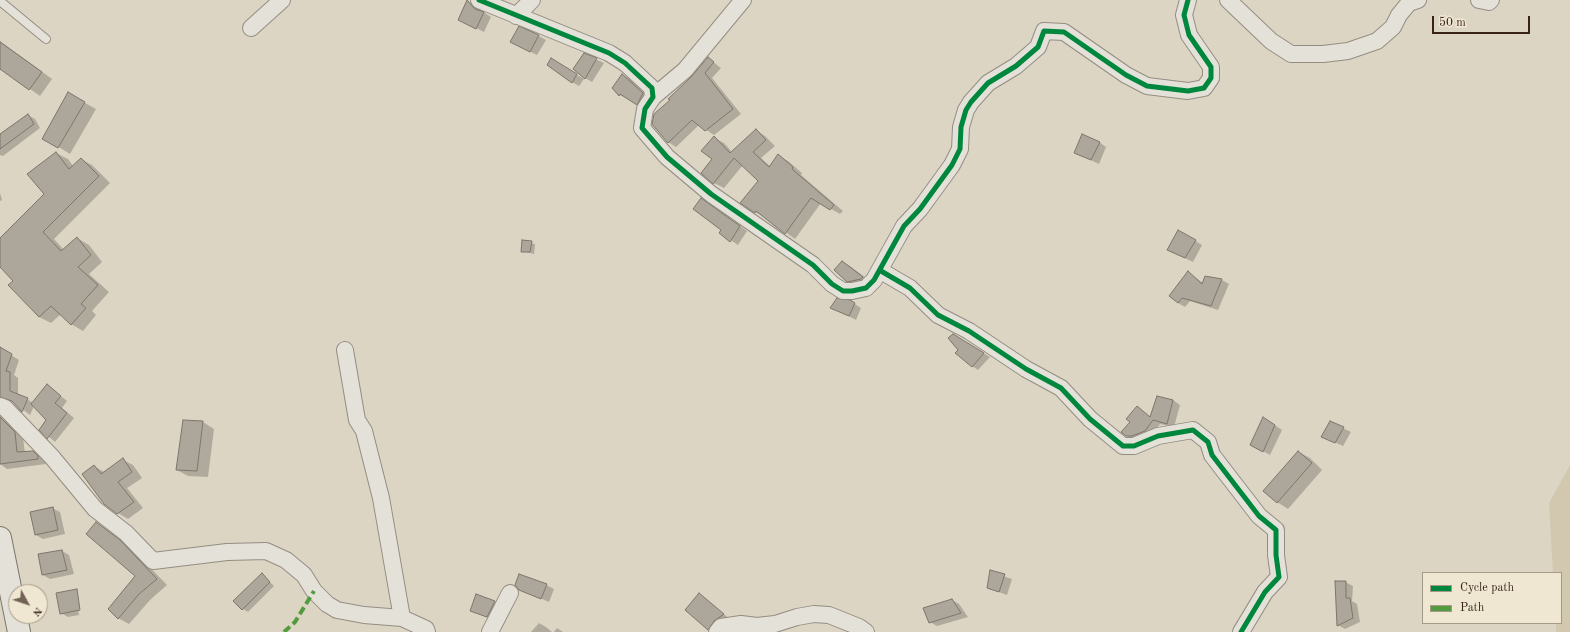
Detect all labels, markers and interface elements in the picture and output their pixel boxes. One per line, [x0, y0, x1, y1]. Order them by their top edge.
scale bar [1434, 8, 1532, 34]
text: 50 m [1439, 17, 1466, 29]
legend [1422, 572, 1562, 624]
text: Cycle path [1460, 582, 1514, 594]
north arrow [8, 584, 48, 624]
text: Path [1460, 602, 1484, 614]
text: N [30, 605, 44, 618]

